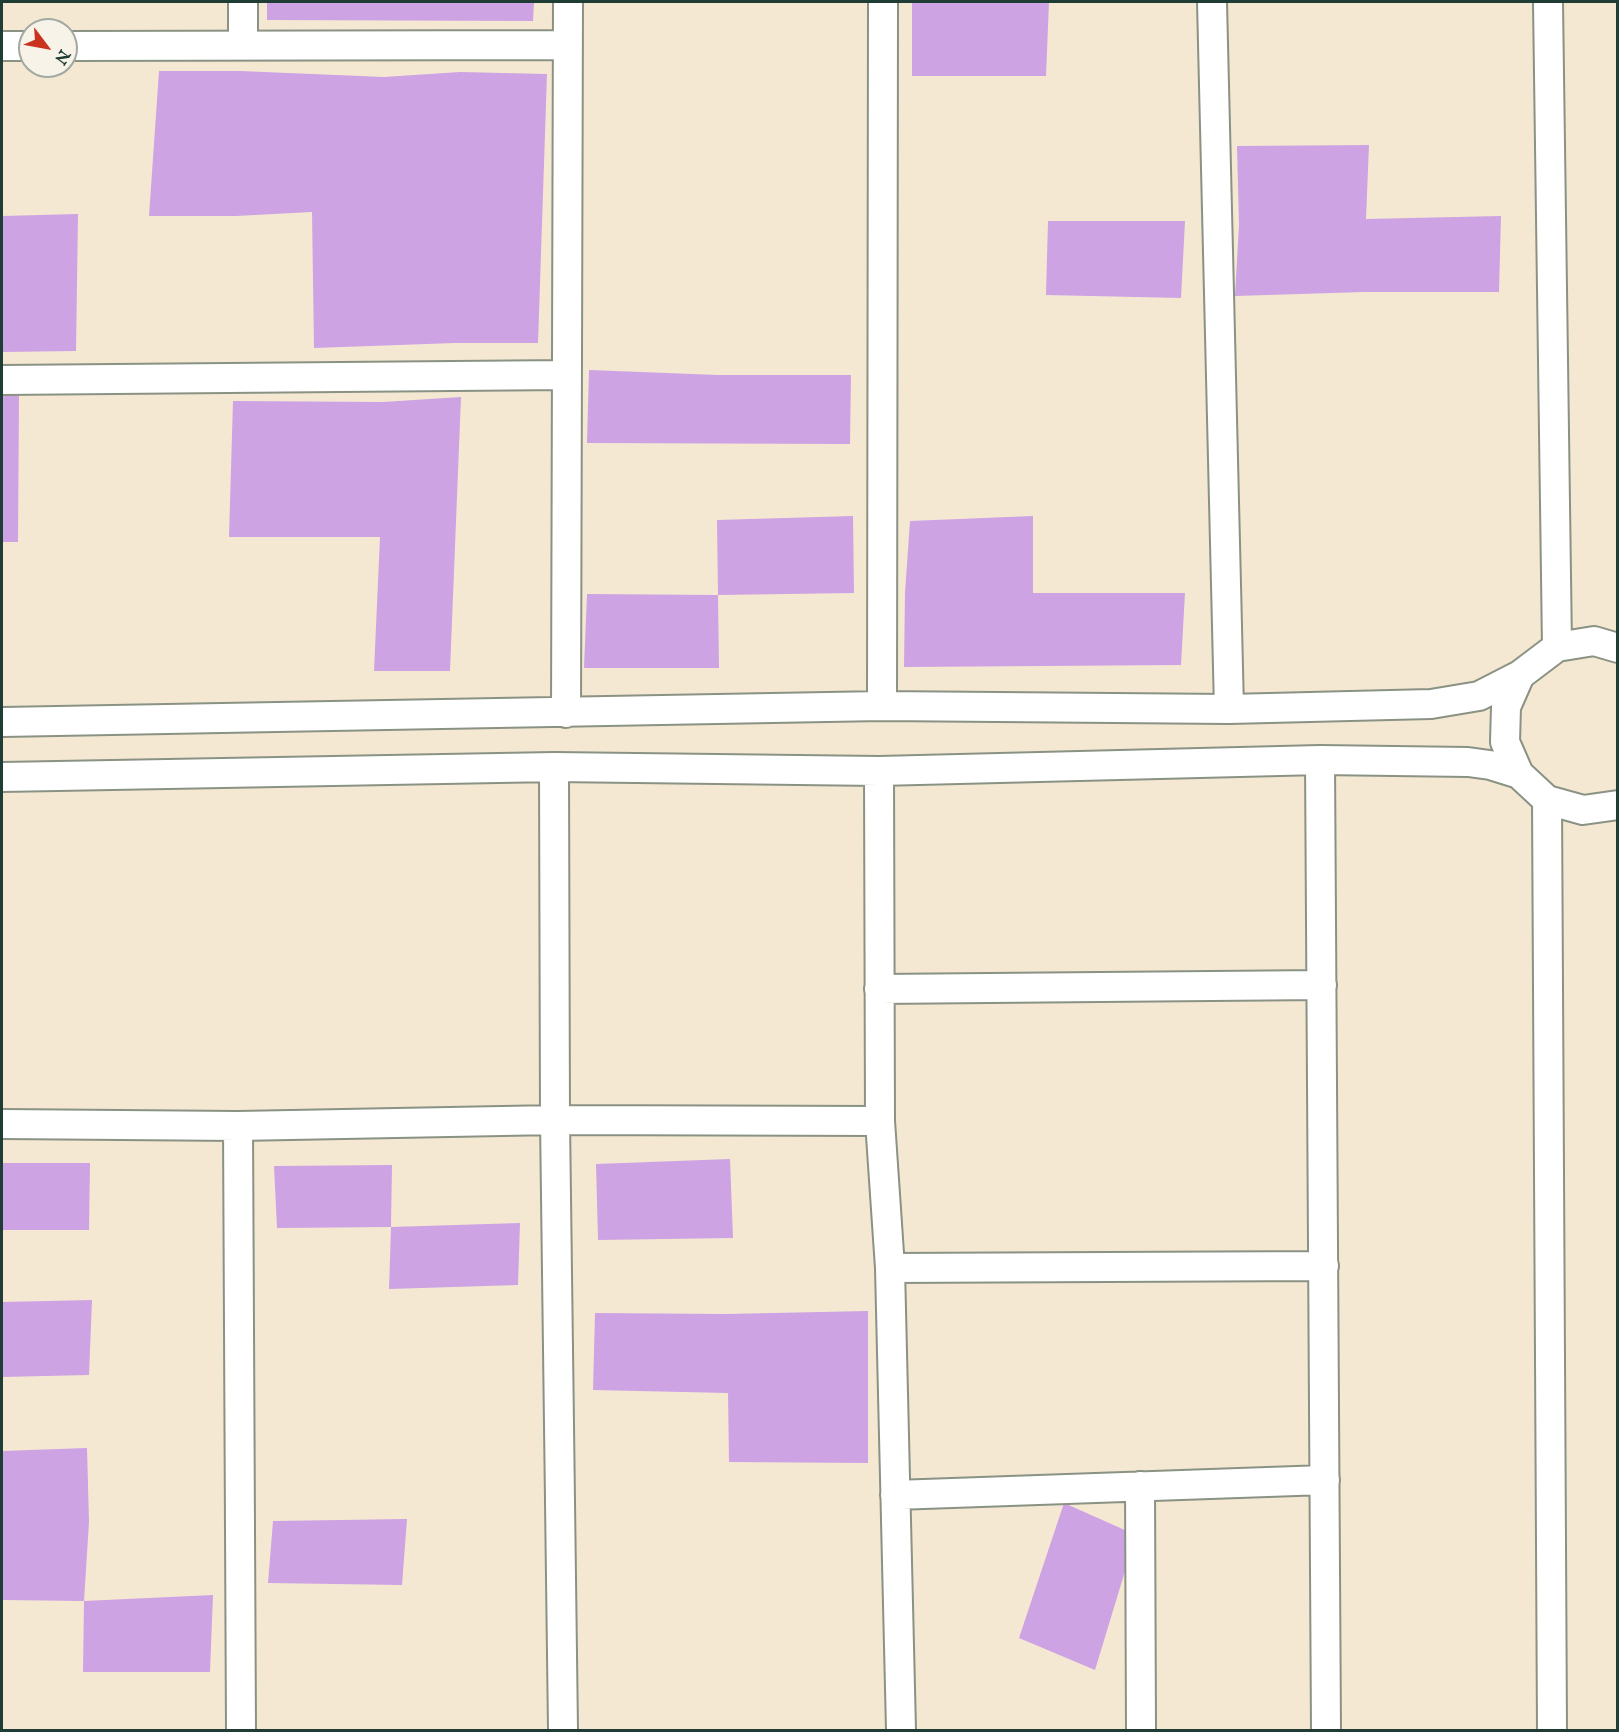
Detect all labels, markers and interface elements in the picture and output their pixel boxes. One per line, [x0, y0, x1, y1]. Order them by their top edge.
north arrow [18, 18, 78, 78]
text: N [49, 45, 74, 68]

